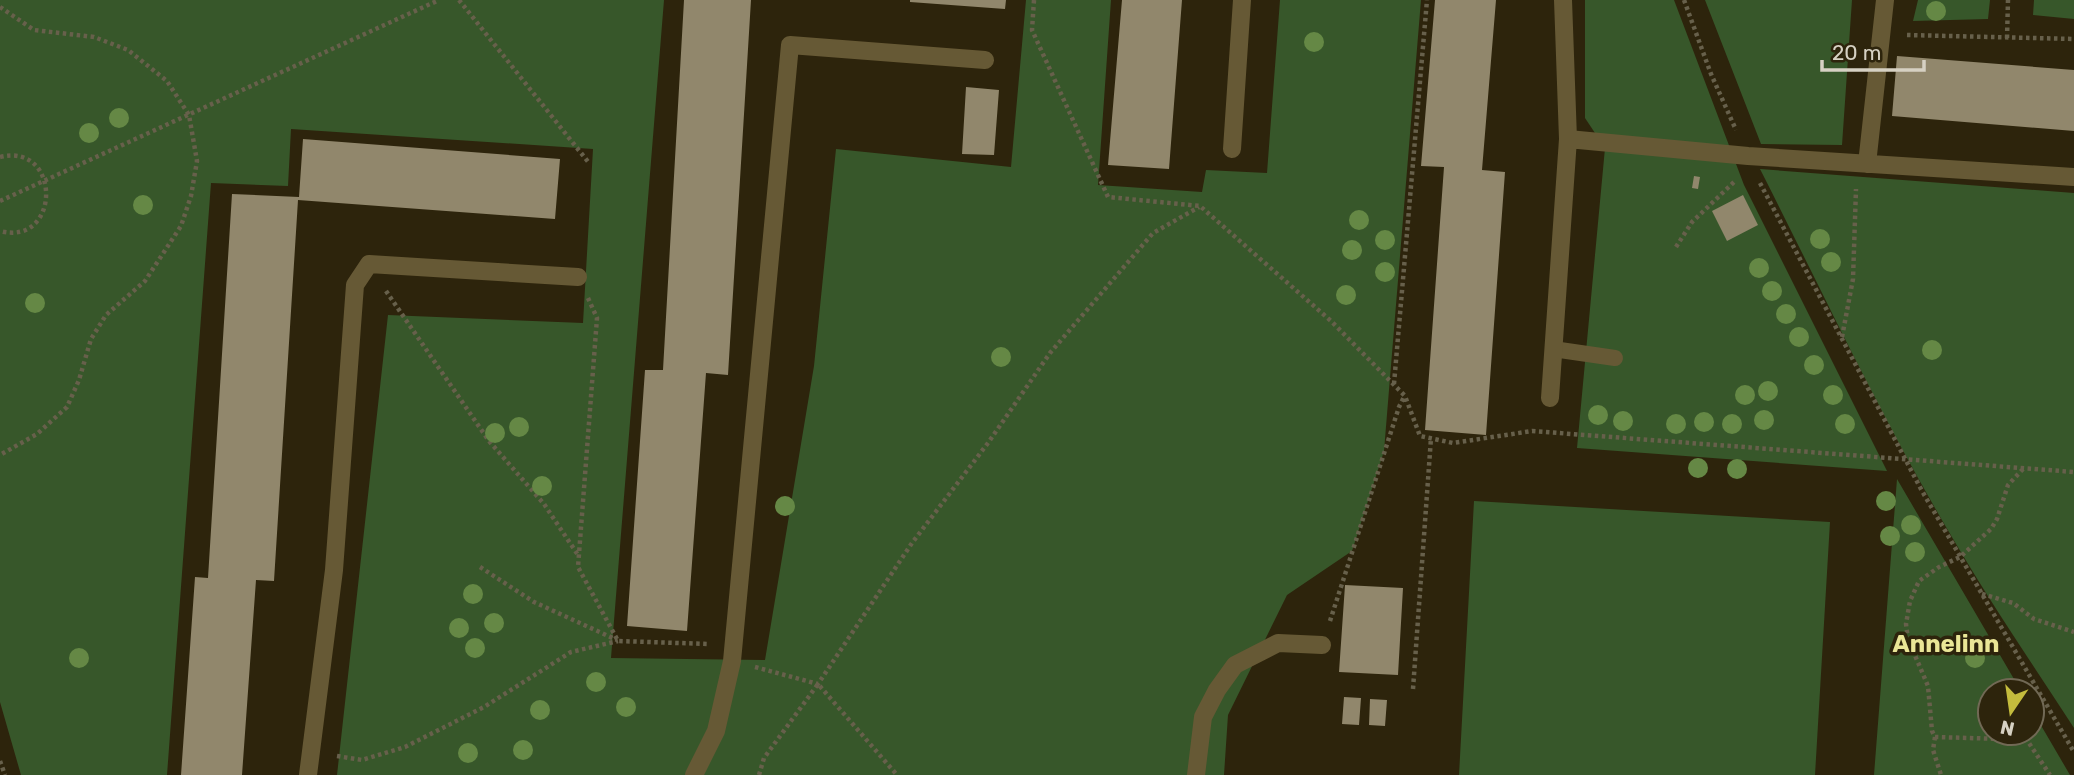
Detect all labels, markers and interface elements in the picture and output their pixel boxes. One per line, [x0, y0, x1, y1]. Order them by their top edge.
scale bar [1822, 28, 1924, 72]
text: 20 m [1832, 40, 1881, 65]
district label: Annelinn [1893, 630, 1999, 658]
north arrow [1976, 677, 2046, 747]
text: N [1998, 715, 2017, 741]

